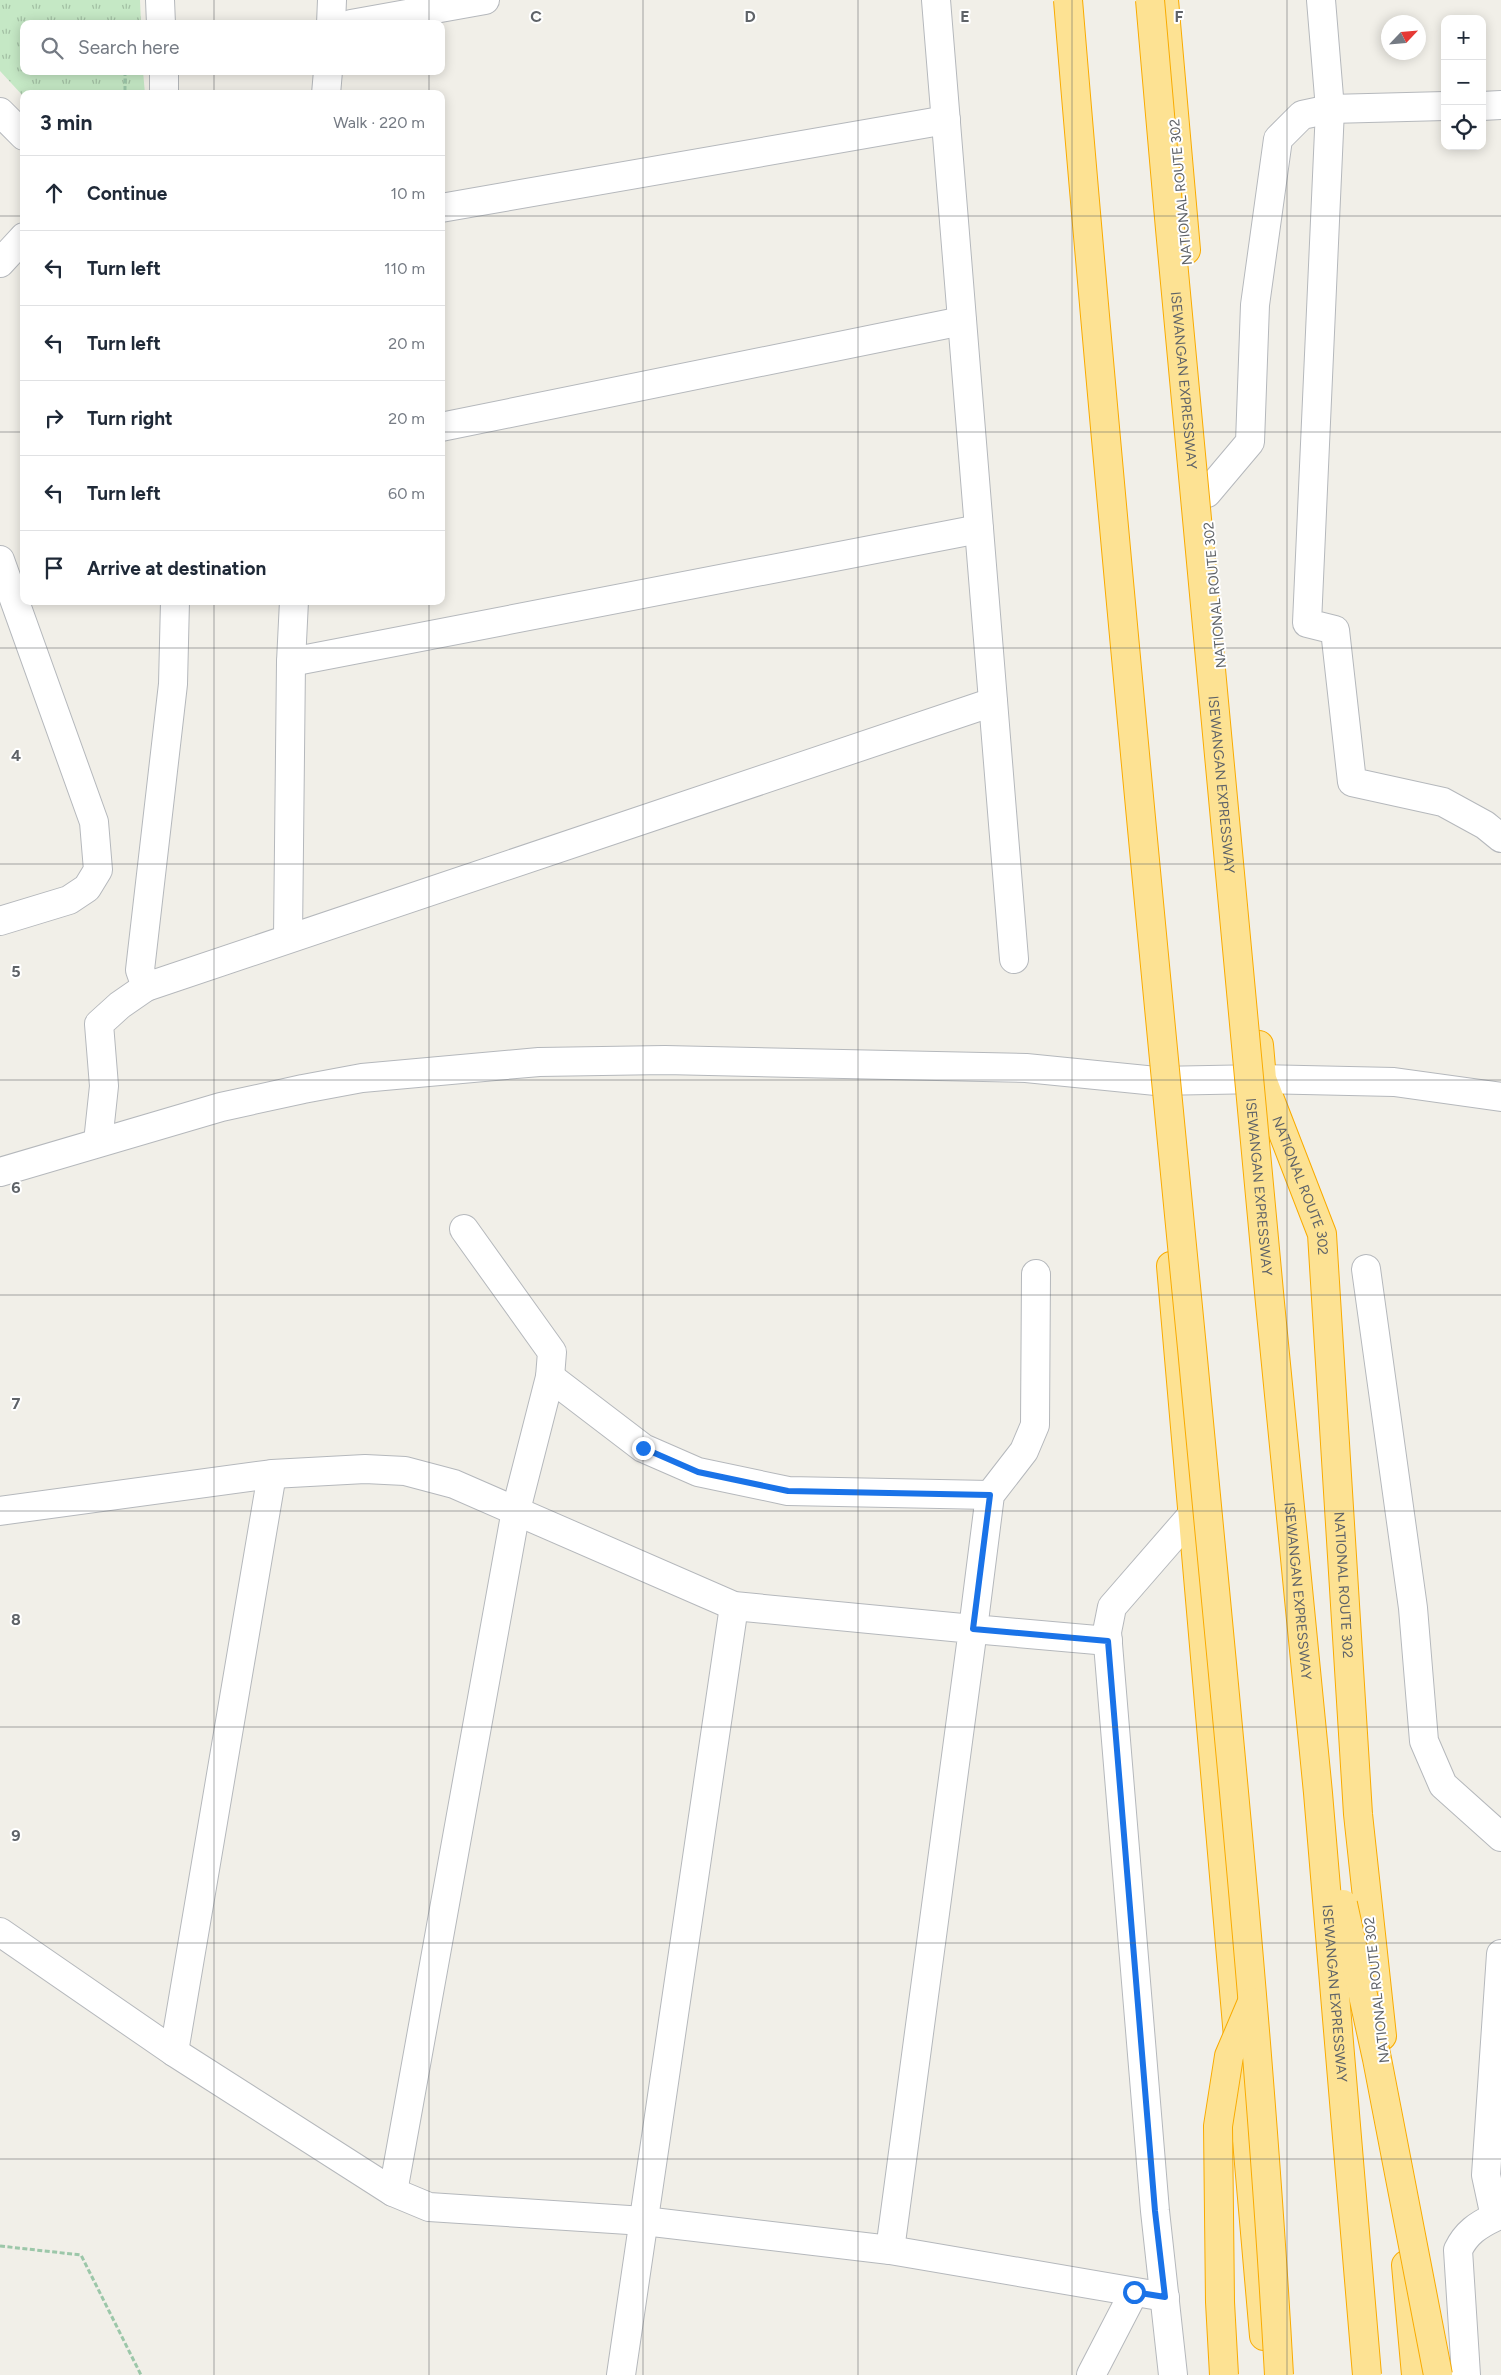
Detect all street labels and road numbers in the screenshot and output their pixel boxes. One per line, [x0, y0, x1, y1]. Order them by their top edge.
street label: NATIONAL ROUTE 302 [1166, 118, 1196, 266]
street label: ISEWANGAN EXPRESSWAY [1167, 291, 1201, 471]
street label: NATIONAL ROUTE 302 [1200, 521, 1230, 669]
street label: ISEWANGAN EXPRESSWAY [1205, 695, 1239, 875]
street label: ISEWANGAN EXPRESSWAY [1242, 1097, 1276, 1277]
street label: NATIONAL ROUTE 302 [1269, 1114, 1332, 1256]
street label: ISEWANGAN EXPRESSWAY [1281, 1501, 1315, 1681]
street label: NATIONAL ROUTE 302 [1331, 1511, 1357, 1659]
street label: ISEWANGAN EXPRESSWAY [1319, 1904, 1351, 2084]
street label: NATIONAL ROUTE 302 [1361, 1916, 1393, 2064]

